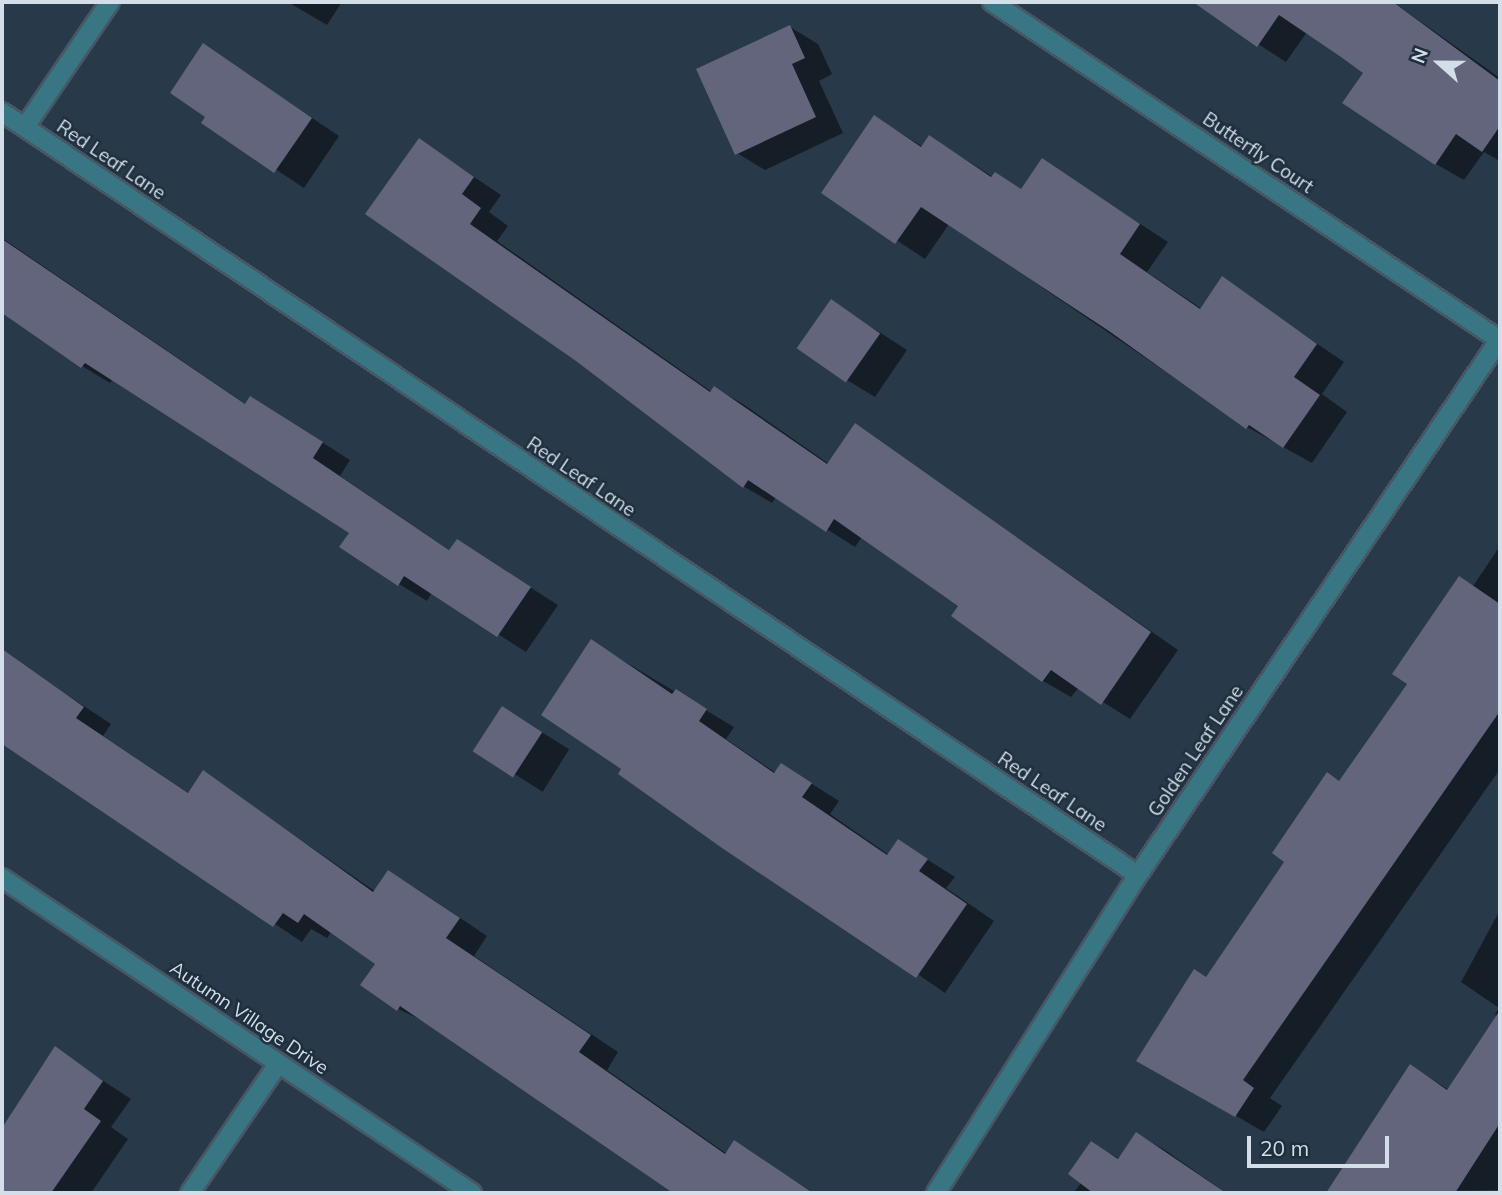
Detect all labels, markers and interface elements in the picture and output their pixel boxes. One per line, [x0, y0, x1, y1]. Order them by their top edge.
north arrow [1404, 28, 1474, 98]
text: N [1406, 44, 1433, 66]
street label: Butterfly Court [1198, 108, 1318, 198]
street label: Red Leaf Lane [52, 115, 170, 205]
street label: Red Leaf Lane [522, 432, 640, 522]
street label: Golden Leaf Lane [1144, 681, 1248, 821]
street label: Red Leaf Lane [993, 747, 1111, 837]
street label: Autumn Village Drive [165, 956, 333, 1080]
scale bar [1250, 1122, 1392, 1166]
text: 20 m [1260, 1135, 1309, 1161]

